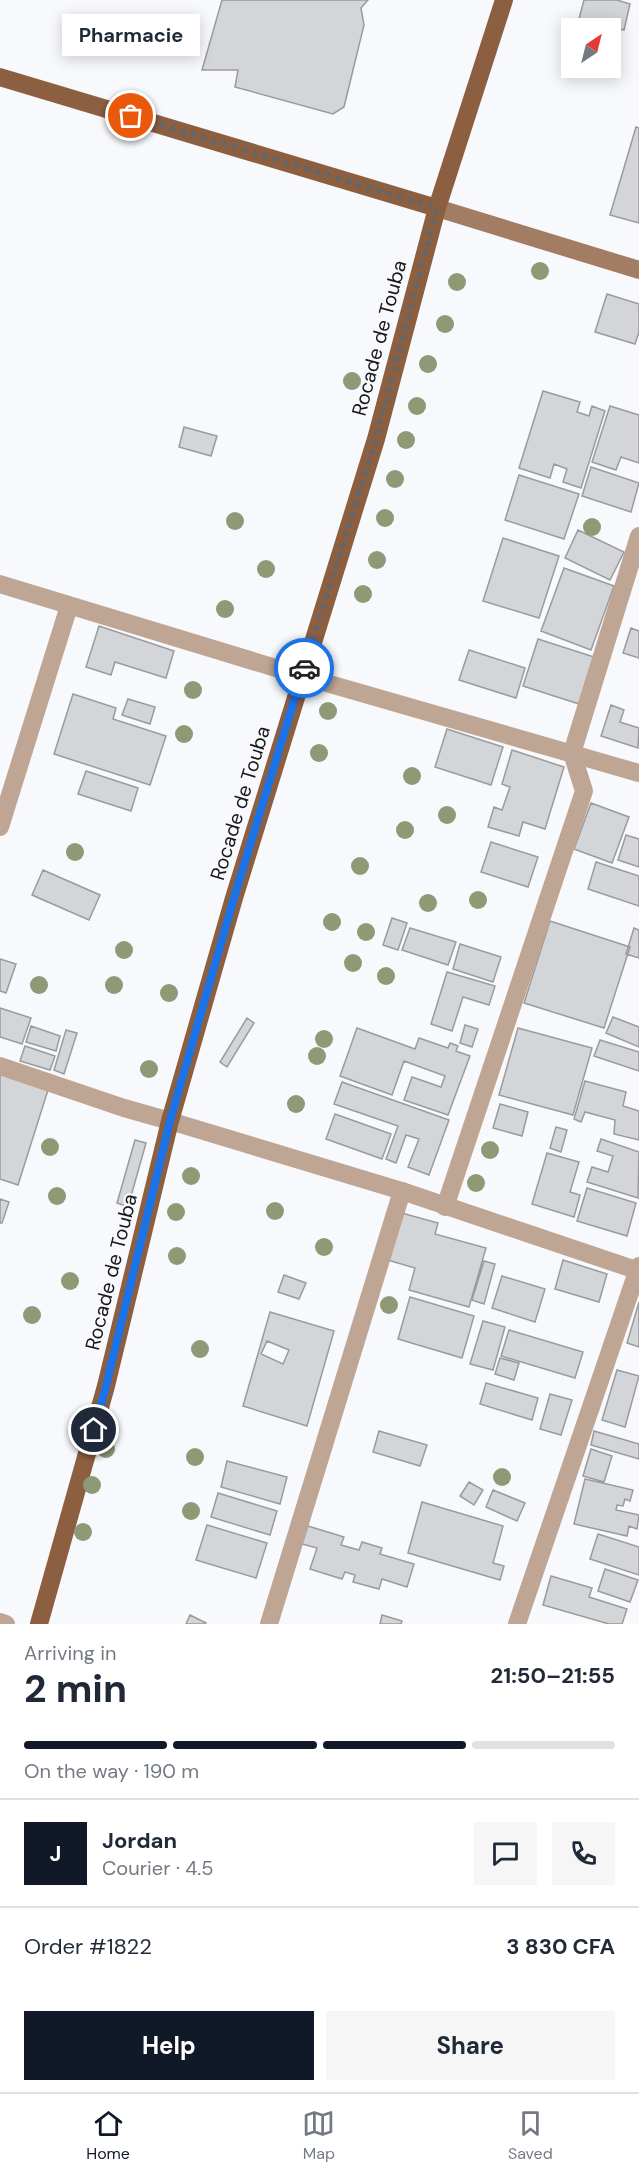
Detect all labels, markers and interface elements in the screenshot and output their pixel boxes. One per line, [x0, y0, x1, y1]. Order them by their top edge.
callout: Pharmacie [62, 14, 200, 56]
north arrow [561, 18, 621, 78]
map controls [561, 18, 621, 78]
text: Pharmacie [79, 22, 183, 48]
pin [105, 90, 156, 141]
icon: bag [114, 99, 147, 132]
street label: Rocade de Touba [346, 257, 412, 419]
courier [274, 638, 334, 698]
icon: car [288, 652, 321, 685]
street label: Rocade de Touba [204, 723, 276, 883]
street label: Rocade de Touba [79, 1191, 143, 1353]
pin [68, 1404, 119, 1455]
icon: home [77, 1413, 110, 1446]
text: Arriving in [24, 1640, 116, 1666]
text: 21:50–21:55 [491, 1661, 615, 1690]
text: 2 min [24, 1663, 127, 1714]
text: On the way · 190 m [24, 1758, 199, 1784]
button: chat [474, 1822, 537, 1885]
button: phone [552, 1822, 615, 1885]
text: Jordan [102, 1826, 177, 1855]
text: J [50, 1839, 61, 1868]
text: Courier · 4.5 [102, 1855, 214, 1881]
text: Order #1822 [24, 1932, 152, 1961]
text: 3 830 CFA [506, 1932, 615, 1961]
button: Help [24, 2011, 314, 2080]
button: Share [326, 2011, 615, 2080]
tab: Home [86, 2107, 130, 2164]
tab: Map [302, 2107, 335, 2164]
tab: Saved [508, 2107, 553, 2164]

